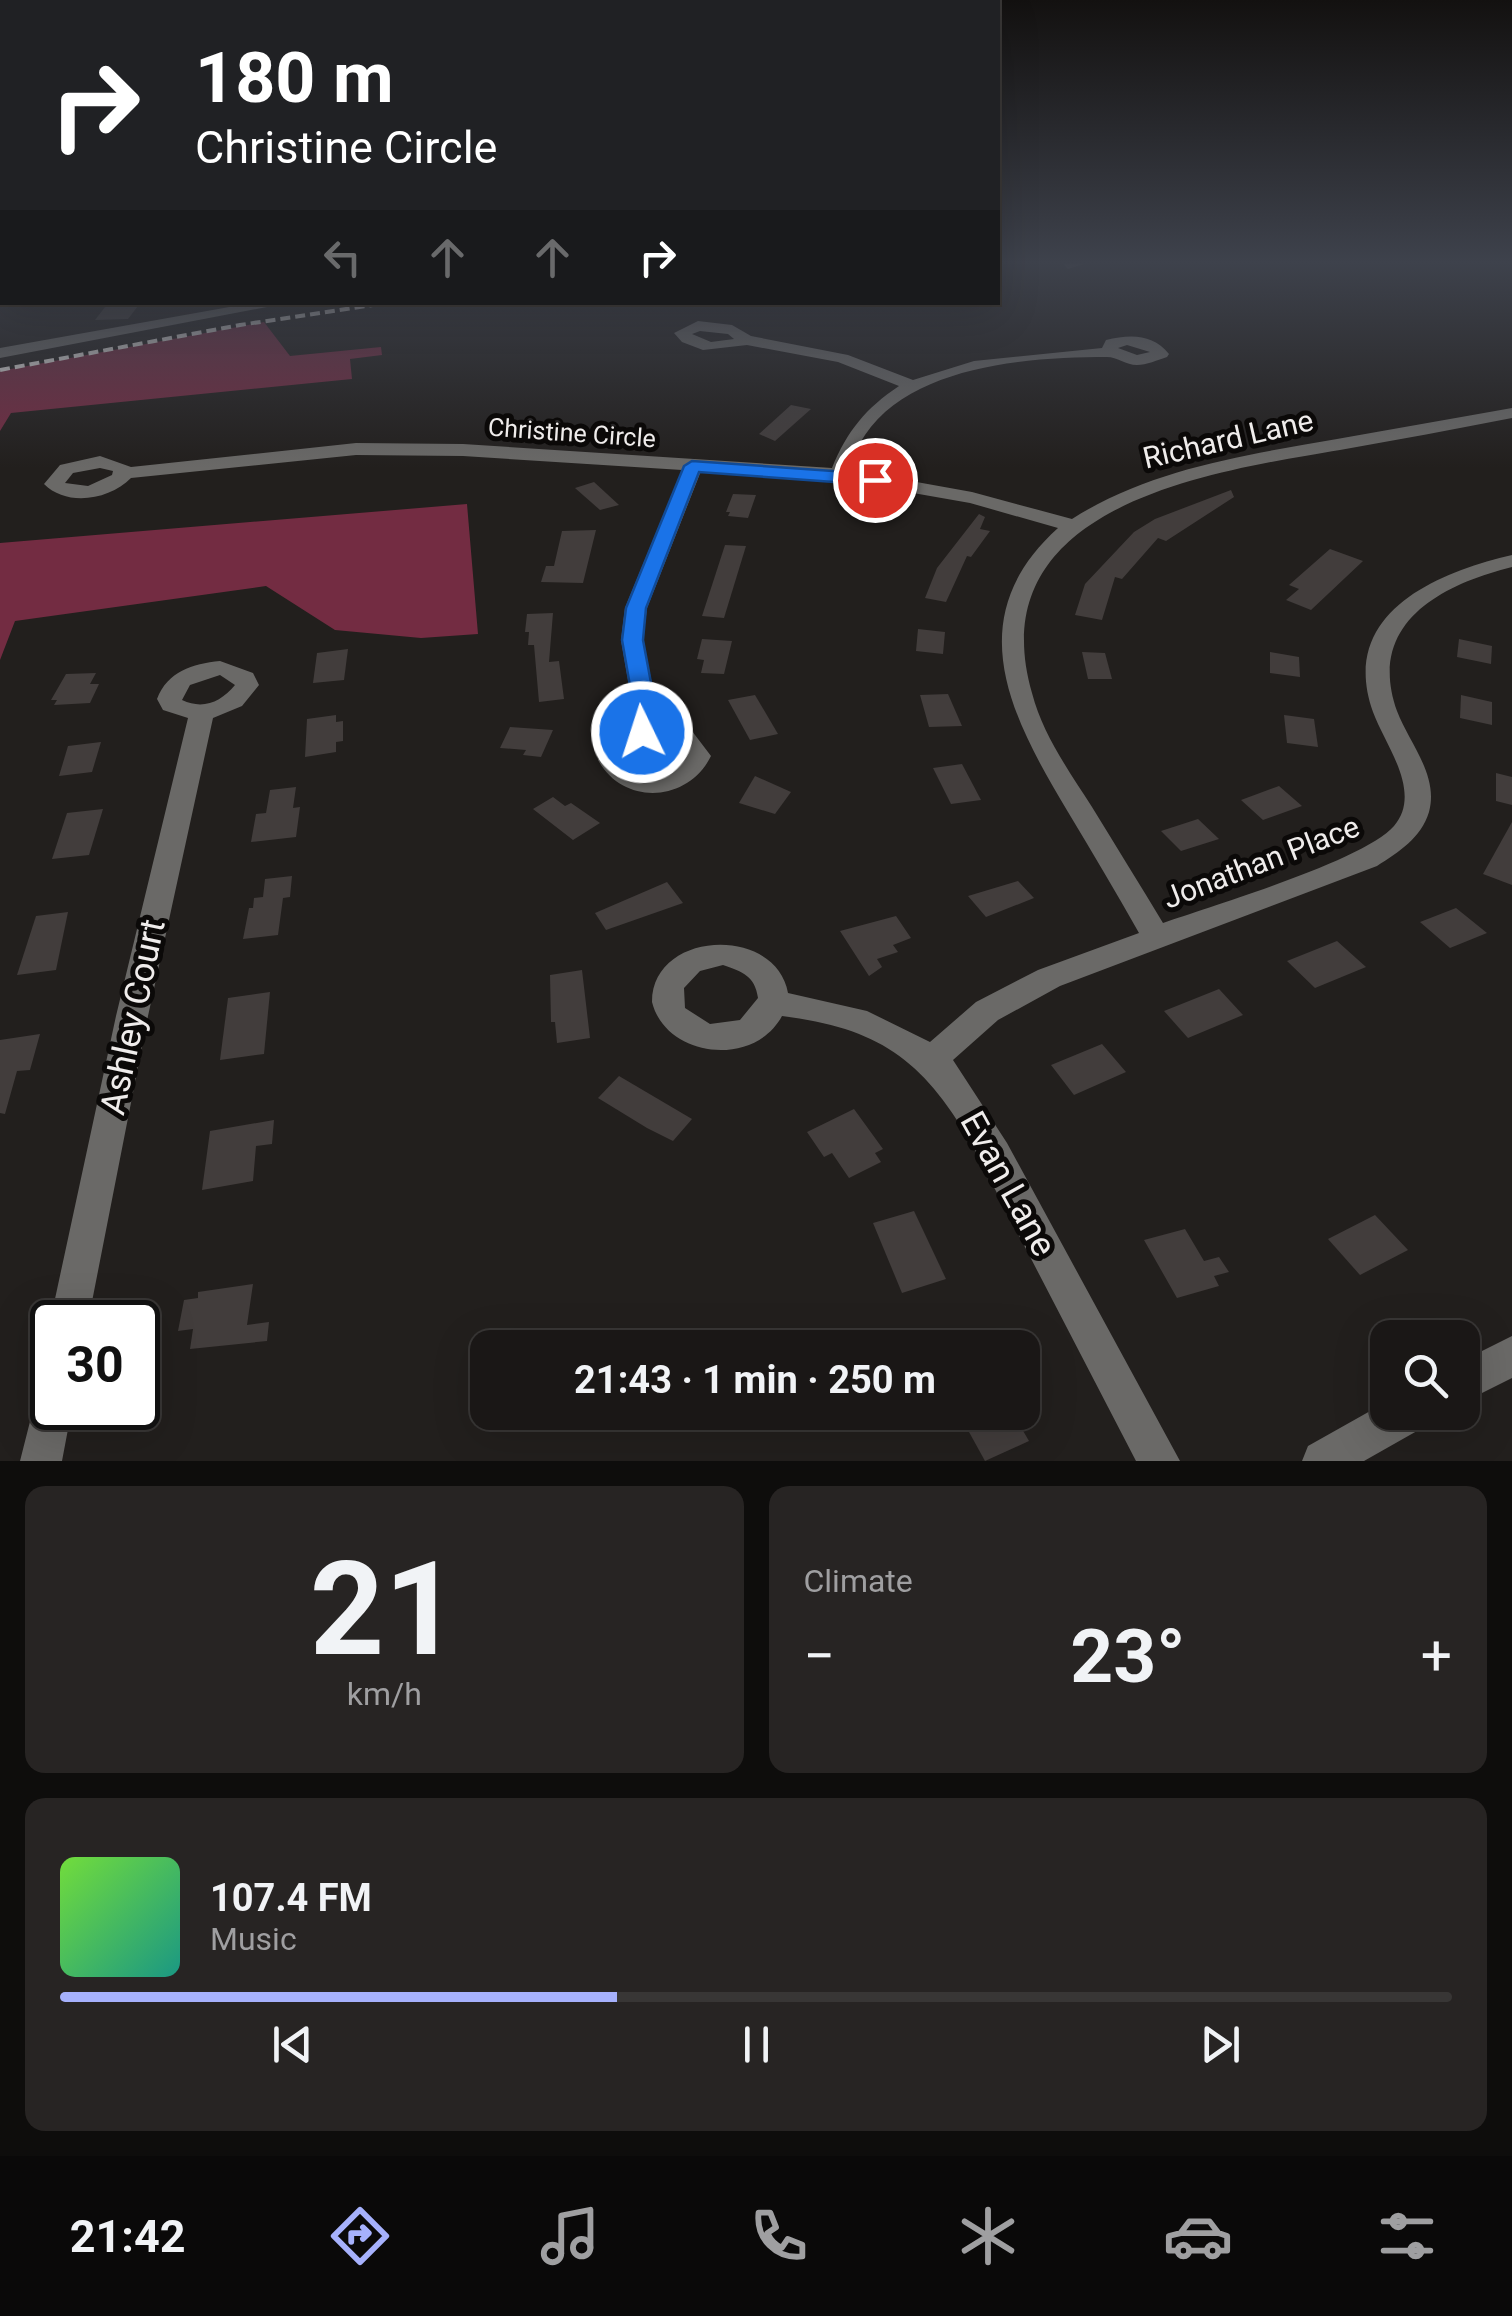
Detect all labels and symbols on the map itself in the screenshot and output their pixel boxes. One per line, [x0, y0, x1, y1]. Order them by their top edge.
street label: Richard Lane [1140, 402, 1316, 476]
street label: Christine Circle [487, 413, 657, 453]
pin [833, 438, 918, 523]
position arrow [590, 680, 694, 784]
street label: Jonathan Place [1158, 809, 1364, 915]
street label: Ashley Court [92, 916, 174, 1118]
street label: Evan Lane [952, 1105, 1064, 1263]
speed limit sign: 30 [30, 1300, 160, 1430]

